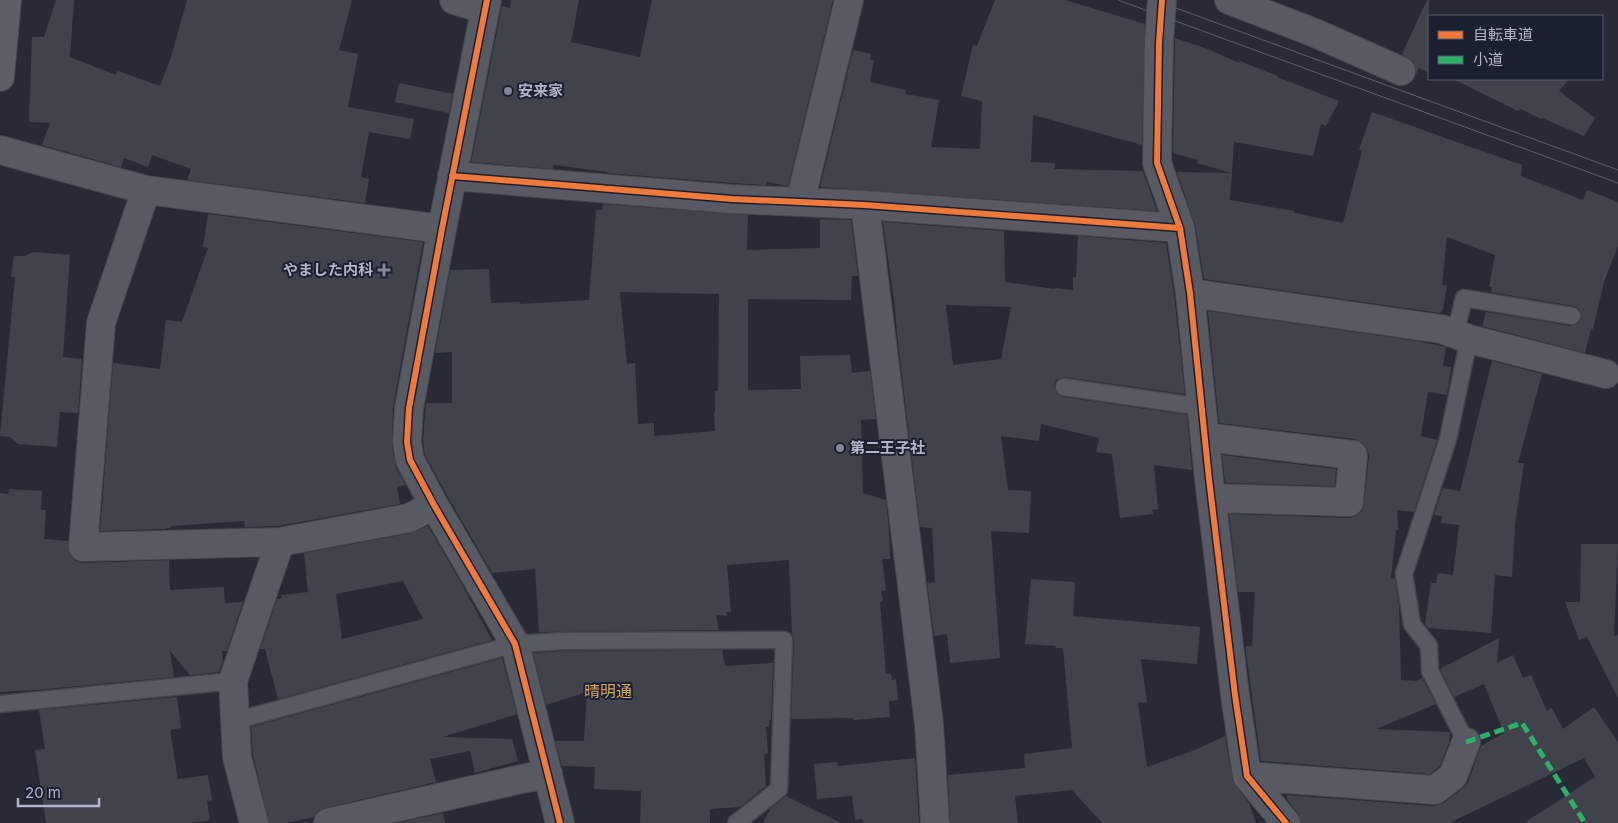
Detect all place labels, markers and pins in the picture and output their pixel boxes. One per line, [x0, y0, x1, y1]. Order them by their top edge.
place label: 安来家 [518, 81, 563, 100]
marker: 安来家 [502, 85, 514, 97]
place label: やました内科 [283, 260, 373, 279]
marker: やました内科 [377, 263, 391, 277]
place label: 第二王子社 [850, 438, 925, 457]
marker: 第二王子社 [834, 442, 846, 454]

